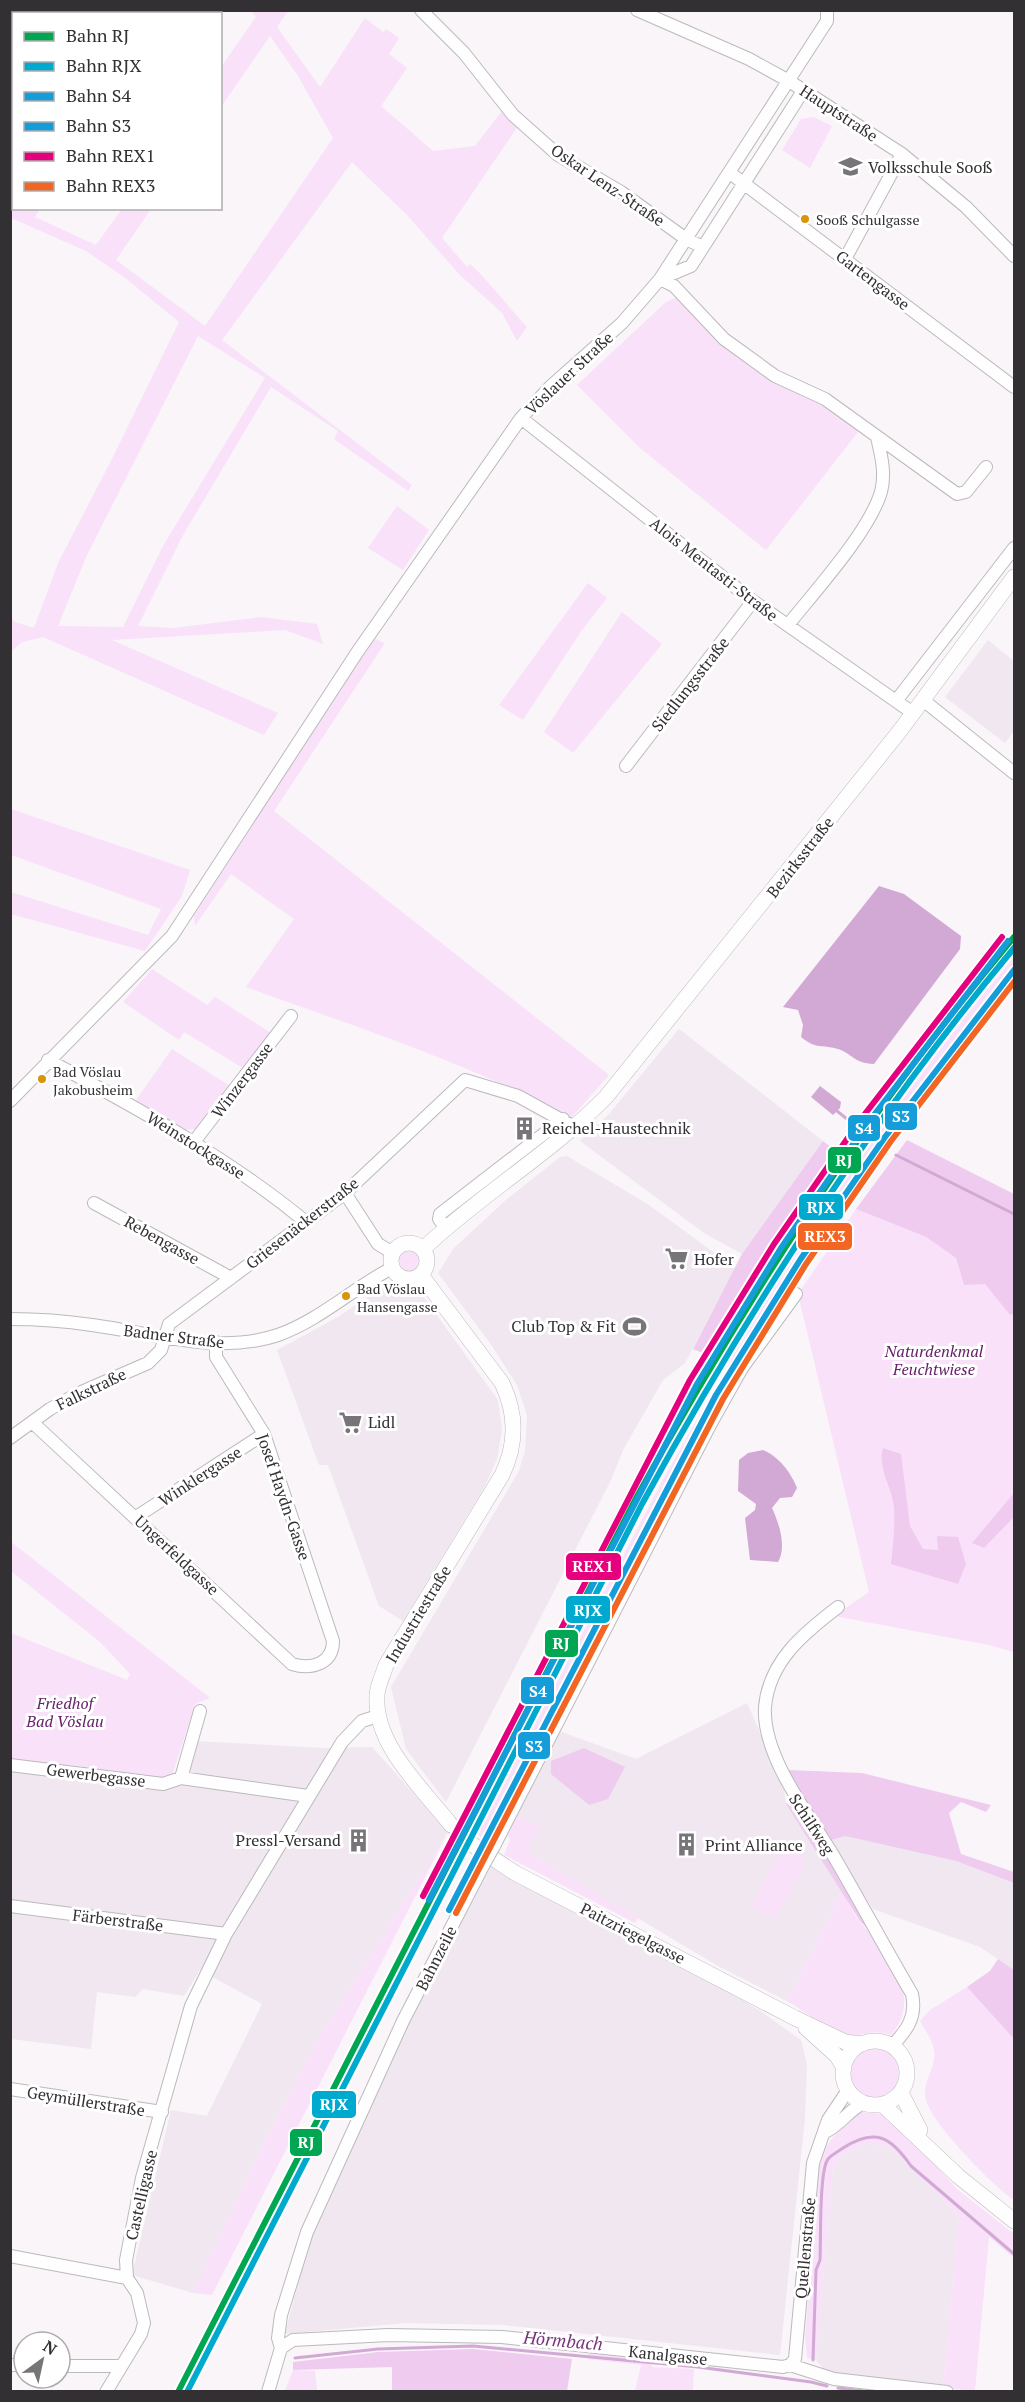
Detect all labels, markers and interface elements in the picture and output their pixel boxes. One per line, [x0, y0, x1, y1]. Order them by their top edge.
legend [12, 12, 222, 210]
text: Bahn RJ [66, 23, 129, 47]
text: Bahn RJX [66, 53, 141, 77]
street label: Hauptstraße [796, 80, 882, 146]
text: Bahn S4 [66, 83, 131, 107]
text: Bahn S3 [66, 113, 131, 137]
street label: Oskar Lenz-Straße [547, 139, 669, 231]
text: Bahn REX1 [66, 143, 155, 167]
school or university icon: Volksschule Sooß [837, 154, 863, 180]
place label: Volksschule Sooß [868, 156, 993, 178]
text: Bahn REX3 [66, 173, 155, 197]
place label: Sooß Schulgasse [816, 210, 919, 229]
marker: Sooß Schulgasse [799, 213, 811, 225]
street label: Gartengasse [832, 245, 914, 315]
street label: Vöslauer Straße [520, 326, 618, 420]
street label: Alois Mentasti-Straße [645, 512, 783, 626]
street label: Siedlungsstraße [646, 632, 734, 736]
street label: Bezirksstraße [761, 812, 839, 902]
street label: Winzergasse [206, 1038, 278, 1122]
place label: Bad Vöslau Jakobusheim [53, 1062, 133, 1099]
marker: Bad Vöslau Jakobusheim [36, 1073, 48, 1085]
line badge: S3 [884, 1102, 918, 1131]
text: S3 [892, 1105, 910, 1127]
street label: Weinstockgasse [143, 1106, 249, 1184]
line badge: S4 [847, 1114, 881, 1142]
building icon: Reichel-Haustechnik [511, 1115, 537, 1141]
place label: Reichel-Haustechnik [542, 1117, 691, 1139]
text: S4 [855, 1117, 873, 1139]
line badge: RJ [827, 1146, 862, 1174]
text: RJ [836, 1149, 853, 1171]
street label: Griesenäckerstraße [241, 1172, 363, 1274]
line badge: RJX [798, 1193, 844, 1221]
text: RJX [807, 1196, 836, 1218]
street label: Rebengasse [121, 1210, 203, 1270]
line badge: REX3 [797, 1222, 853, 1251]
text: REX3 [804, 1225, 846, 1247]
supermarket icon: Hofer [663, 1246, 689, 1272]
place label: Hofer [694, 1248, 735, 1270]
place label: Bad Vöslau Hansengasse [357, 1279, 438, 1316]
marker: Bad Vöslau Hansengasse [340, 1290, 352, 1302]
sports icon: Club Top & Fit [621, 1313, 647, 1339]
place label: Club Top & Fit [511, 1315, 616, 1337]
street label: Badner Straße [122, 1319, 226, 1353]
park label: Naturdenkmal Feuchtwiese [884, 1340, 984, 1380]
street label: Falkstraße [52, 1363, 130, 1415]
supermarket icon: Lidl [337, 1409, 363, 1435]
place label: Lidl [368, 1411, 395, 1433]
street label: Josef Haydn-Gasse [252, 1431, 316, 1563]
street label: Winklergasse [154, 1441, 246, 1511]
street label: Ungerfeldgasse [130, 1510, 224, 1600]
line badge: REX1 [565, 1552, 622, 1581]
text: REX1 [572, 1555, 614, 1577]
street label: Industriestraße [380, 1561, 456, 1667]
line badge: RJX [565, 1595, 611, 1624]
text: RJX [574, 1599, 603, 1621]
line badge: RJ [544, 1629, 579, 1658]
text: RJ [553, 1632, 570, 1654]
line badge: S4 [520, 1676, 555, 1705]
text: S4 [529, 1680, 547, 1702]
park label: Friedhof Bad Vöslau [25, 1692, 104, 1732]
line badge: S3 [517, 1731, 551, 1760]
text: S3 [525, 1735, 543, 1757]
street label: Gewerbegasse [45, 1758, 147, 1792]
street label: Schilfweg [784, 1789, 840, 1859]
building icon: Pressl-Versand [346, 1827, 372, 1853]
place label: Pressl-Versand [236, 1829, 341, 1851]
building icon: Print Alliance [674, 1832, 700, 1858]
place label: Print Alliance [705, 1834, 803, 1856]
street label: Paitzriegelgasse [577, 1897, 689, 1969]
street label: Färberstraße [71, 1904, 165, 1936]
street label: Bahnzeile [410, 1922, 462, 1994]
street label: Geymüllerstraße [26, 2081, 146, 2121]
line badge: RJX [311, 2090, 357, 2119]
text: RJX [320, 2093, 349, 2115]
line badge: RJ [289, 2128, 323, 2157]
text: RJ [298, 2131, 315, 2153]
street label: Castelligasse [120, 2148, 162, 2242]
street label: Quellenstraße [790, 2196, 820, 2300]
water label: Hörmbach [521, 2324, 604, 2355]
north arrow [12, 2330, 72, 2390]
text: N [39, 2335, 61, 2360]
street label: Kanalgasse [627, 2340, 709, 2370]

